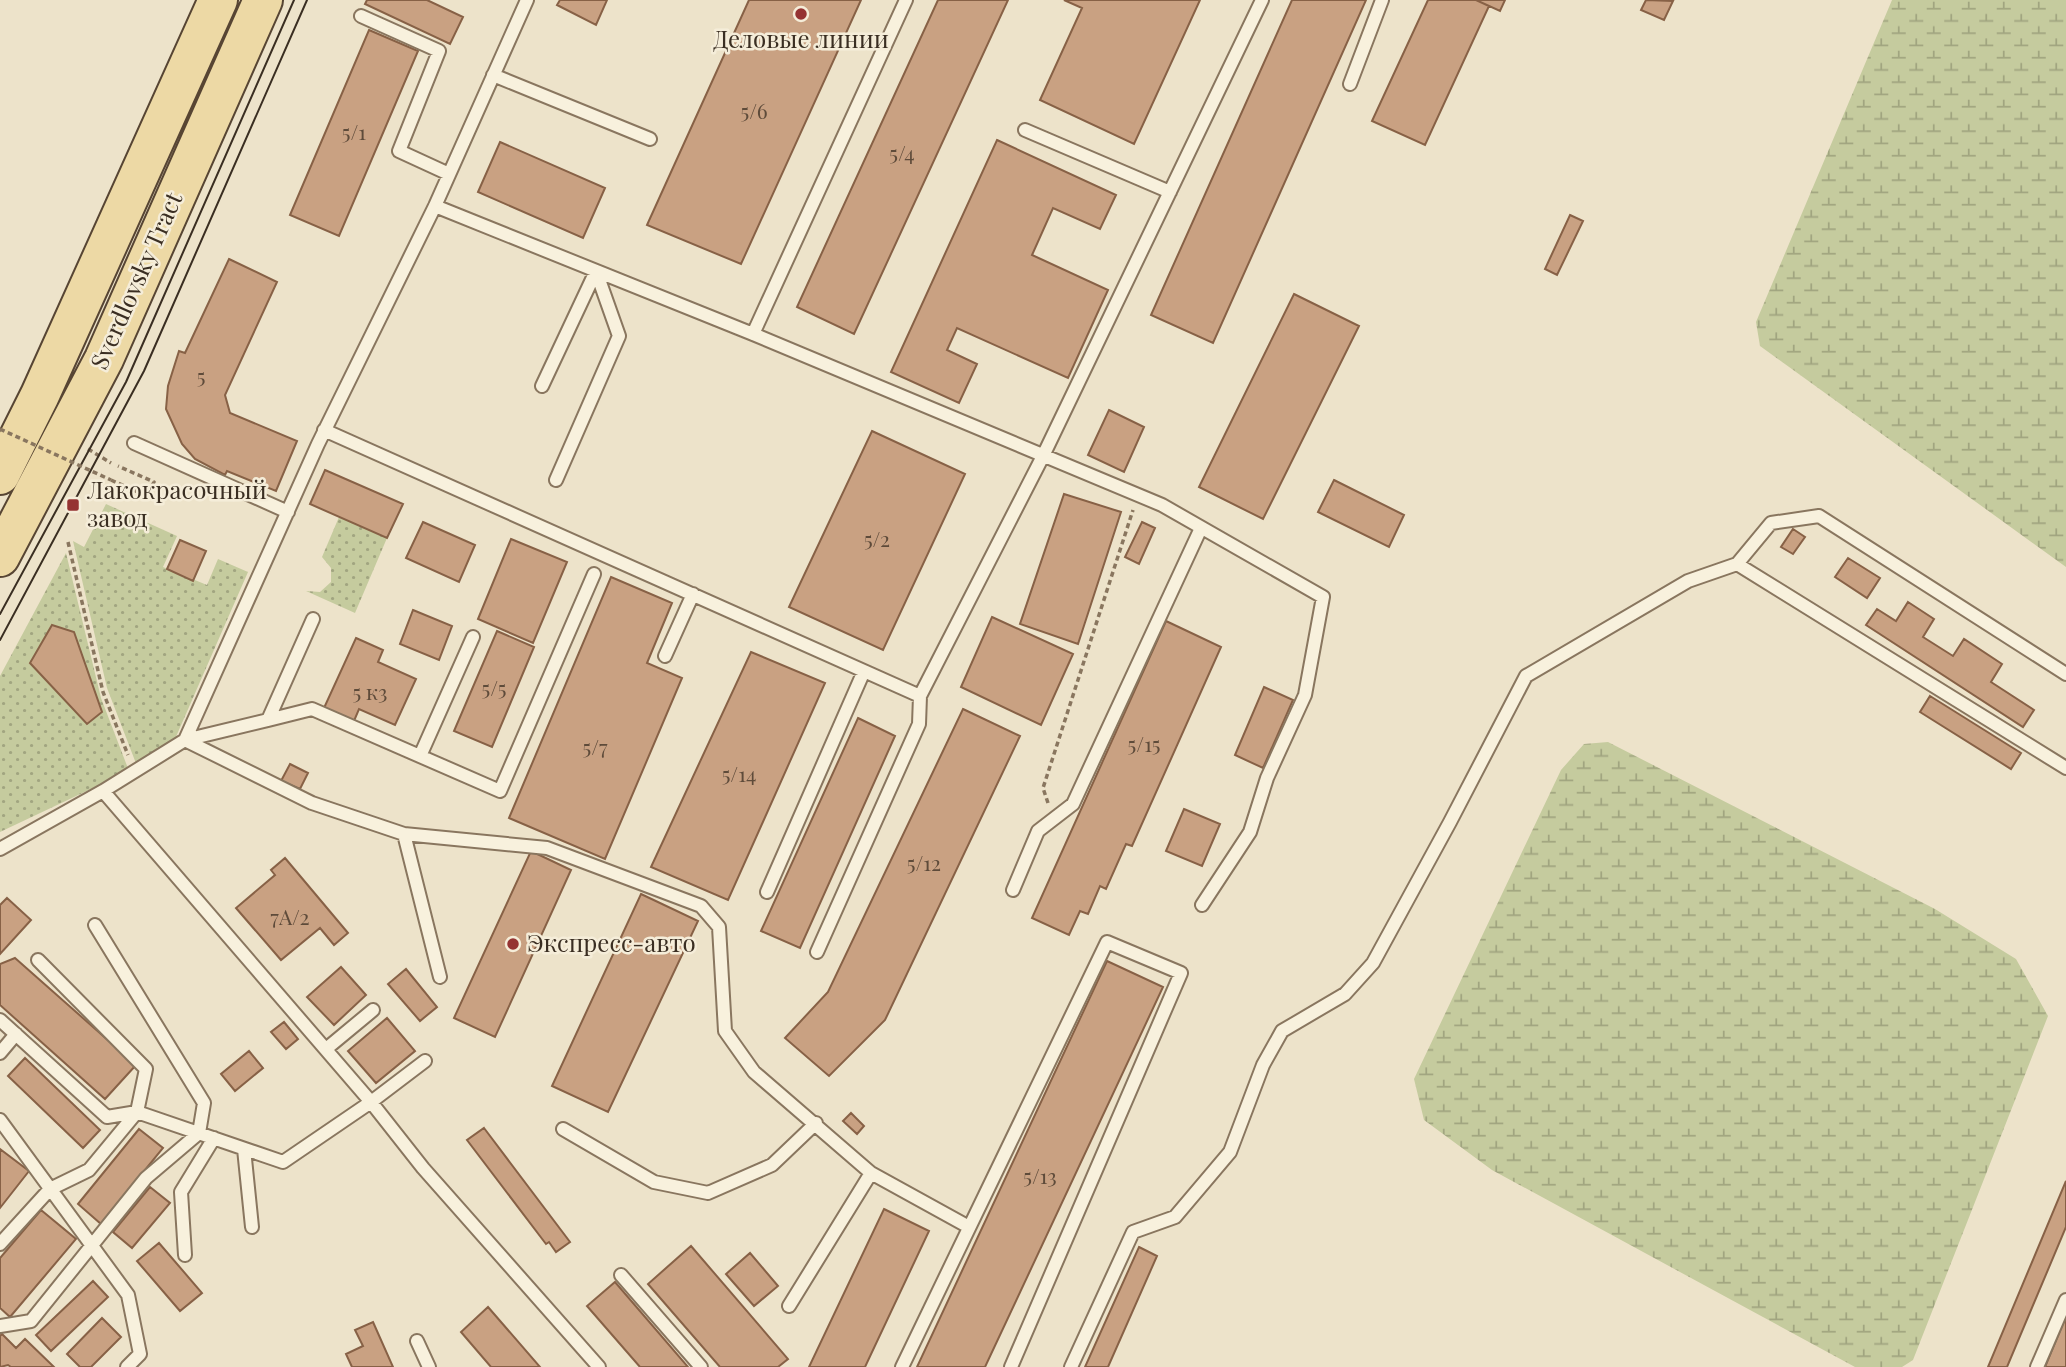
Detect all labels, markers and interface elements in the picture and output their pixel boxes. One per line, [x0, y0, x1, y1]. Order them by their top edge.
marker: Деловые линии [793, 6, 809, 22]
place label: Деловые линии [713, 22, 889, 54]
house number: 5/6 [740, 96, 768, 124]
house number: 5/1 [342, 117, 366, 145]
house number: 5/4 [889, 138, 915, 166]
street label: Sverdlovsky Tract [82, 186, 189, 374]
house number: 5 [197, 361, 205, 389]
place label: Лакокрасочный завод [86, 473, 267, 533]
marker: Лакокрасочный завод [65, 497, 81, 513]
house number: 5/2 [864, 524, 890, 552]
house number: 5/5 [482, 673, 506, 701]
house number: 5 к3 [352, 677, 388, 705]
house number: 5/15 [1128, 729, 1160, 757]
house number: 5/7 [582, 732, 608, 760]
house number: 5/14 [722, 759, 756, 787]
house number: 5/12 [907, 848, 941, 876]
house number: 7А/2 [270, 902, 310, 930]
place label: Экспресс-авто [527, 926, 696, 958]
marker: Экспресс-авто [505, 936, 521, 952]
house number: 5/13 [1023, 1161, 1057, 1189]

